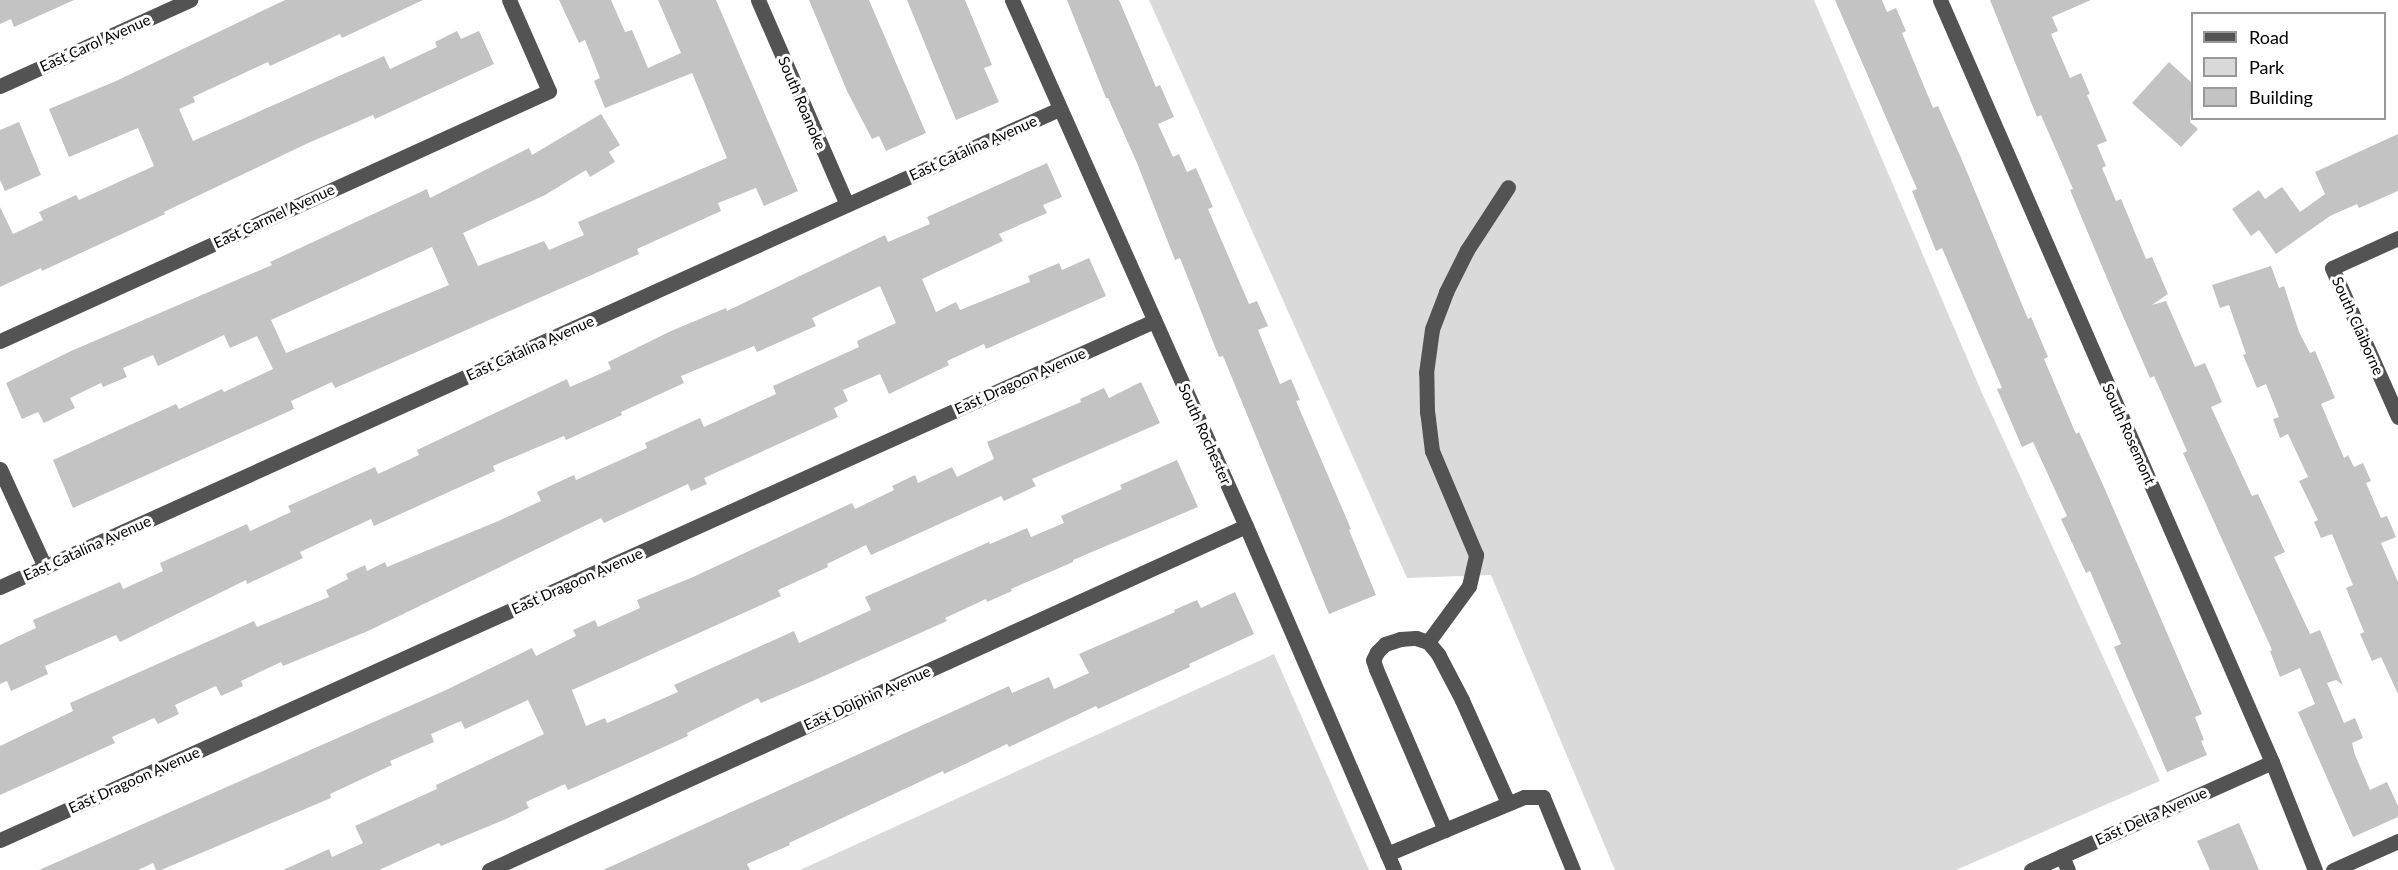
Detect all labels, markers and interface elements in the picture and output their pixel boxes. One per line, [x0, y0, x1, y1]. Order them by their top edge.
street label: East Carol Avenue [37, 10, 153, 76]
legend [2191, 12, 2386, 120]
text: Road [2249, 26, 2289, 48]
street label: South Roanoke [774, 54, 830, 152]
text: Park [2249, 56, 2284, 78]
text: Building [2249, 86, 2313, 108]
street label: East Catalina Avenue [906, 112, 1040, 184]
street label: East Carmel Avenue [210, 180, 338, 252]
street label: South Claiborne [2328, 274, 2388, 378]
street label: East Catalina Avenue [463, 312, 597, 384]
street label: East Dragoon Avenue [951, 344, 1089, 418]
street label: South Rochester [1175, 381, 1235, 487]
street label: South Rosemont [2099, 381, 2159, 487]
street label: East Catalina Avenue [20, 512, 154, 584]
street label: East Dragoon Avenue [508, 544, 646, 618]
street label: East Dolphin Avenue [801, 662, 933, 734]
street label: East Dragoon Avenue [65, 743, 203, 817]
street label: East Delta Avenue [2092, 783, 2210, 849]

